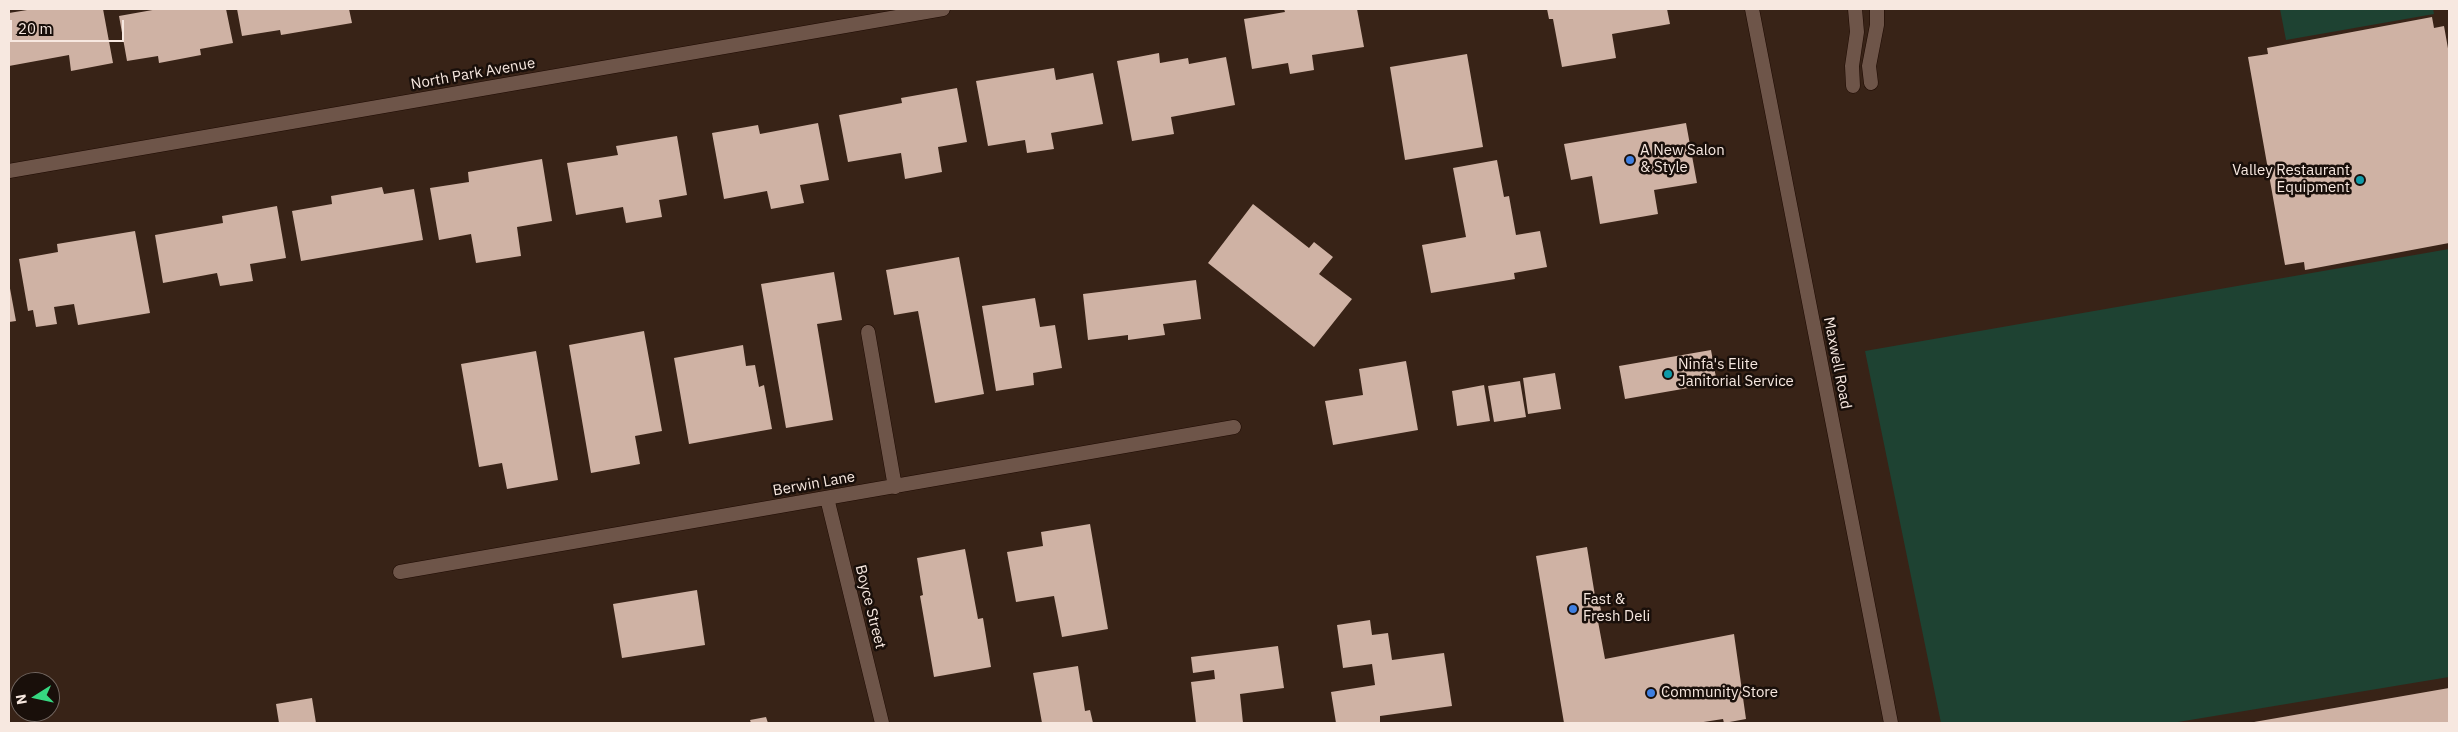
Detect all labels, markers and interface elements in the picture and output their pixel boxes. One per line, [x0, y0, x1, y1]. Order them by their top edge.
scale bar [12, 10, 126, 42]
text: 20 m [18, 19, 53, 38]
street label: North Park Avenue [409, 54, 537, 94]
place label: A New Salon & Style [1640, 142, 1725, 177]
marker: A New Salon & Style [1624, 154, 1636, 166]
place label: Valley Restaurant Equipment [2232, 162, 2350, 197]
marker: Valley Restaurant Equipment [2354, 174, 2366, 186]
street label: Maxwell Road [1819, 315, 1855, 411]
place label: Ninfa's Elite Janitorial Service [1678, 356, 1794, 391]
marker: Ninfa's Elite Janitorial Service [1662, 368, 1674, 380]
street label: Berwin Lane [771, 468, 857, 500]
street label: Boyce Street [851, 563, 889, 651]
place label: Fast & Fresh Deli [1583, 591, 1650, 626]
marker: Fast & Fresh Deli [1567, 603, 1579, 615]
north arrow [10, 672, 60, 722]
place label: Community Store [1661, 684, 1778, 702]
marker: Community Store [1645, 687, 1657, 699]
text: N [11, 693, 31, 706]

